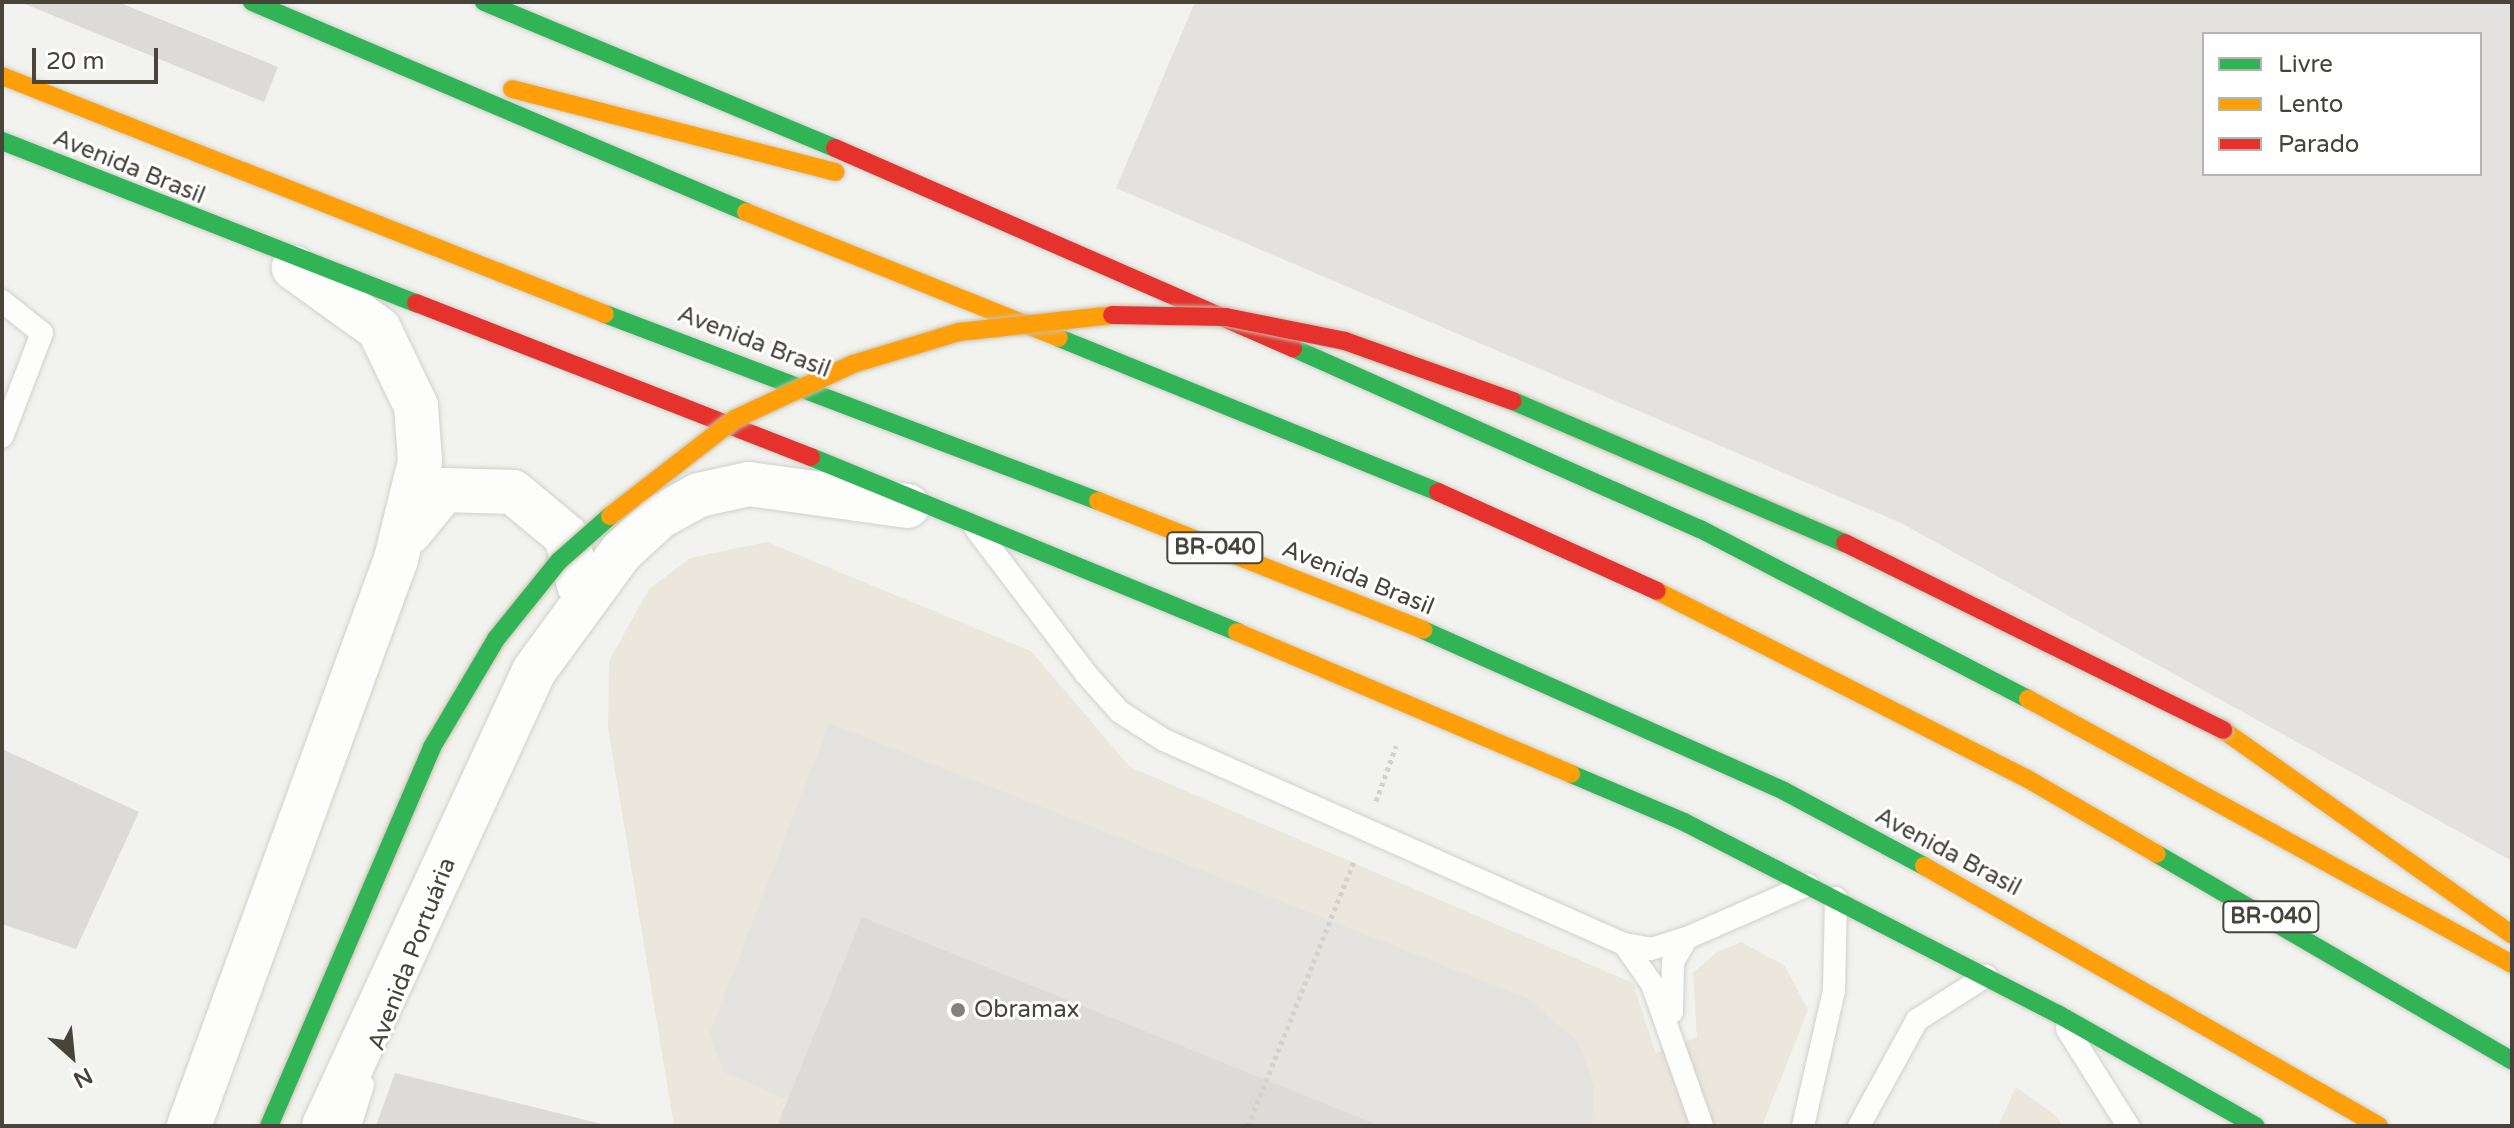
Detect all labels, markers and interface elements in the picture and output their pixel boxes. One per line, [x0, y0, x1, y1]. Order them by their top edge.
scale bar [36, 32, 162, 82]
legend [2202, 32, 2482, 176]
text: 20 m [46, 47, 104, 76]
text: Livre [2278, 50, 2333, 79]
text: Lento [2278, 90, 2343, 119]
street label: Avenida Brasil [49, 123, 209, 211]
text: Parado [2278, 130, 2359, 159]
street label: Avenida Brasil [674, 300, 834, 384]
road number: BR-040 [1165, 530, 1265, 566]
street label: Avenida Brasil [1278, 534, 1438, 622]
street label: Avenida Brasil [1870, 801, 2026, 903]
street label: Avenida Portuária [362, 854, 462, 1054]
road number: BR-040 [2221, 899, 2321, 935]
place label: Obramax [974, 996, 1080, 1024]
marker: Obramax [949, 1001, 967, 1019]
north arrow [32, 1016, 112, 1096]
text: N [69, 1062, 97, 1093]

